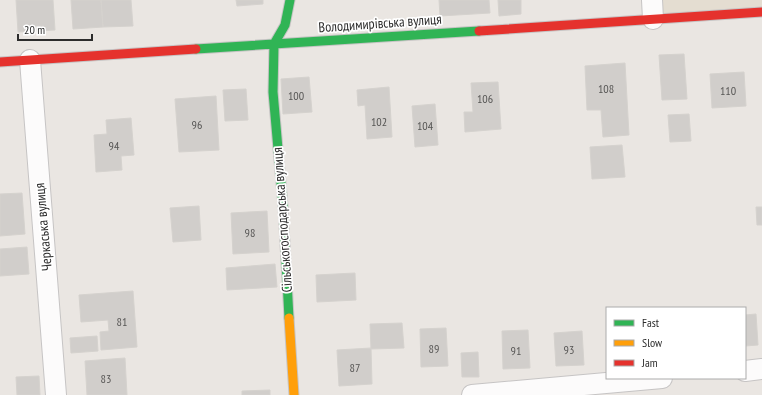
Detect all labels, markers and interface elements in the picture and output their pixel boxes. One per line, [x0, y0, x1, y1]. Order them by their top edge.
street label: Володимирівська вулиця [318, 10, 442, 36]
scale bar [18, 16, 92, 42]
text: 20 m [24, 22, 45, 37]
house number: 108 [598, 81, 614, 96]
house number: 110 [720, 83, 736, 98]
house number: 100 [288, 88, 304, 103]
house number: 106 [477, 91, 493, 106]
house number: 102 [371, 114, 387, 129]
house number: 96 [192, 117, 202, 132]
house number: 104 [417, 118, 434, 133]
house number: 94 [109, 138, 120, 153]
street label: Сільськогосподарська вулиця [268, 147, 296, 293]
street label: Черкаська вулиця [30, 182, 56, 272]
house number: 98 [245, 225, 255, 240]
legend [606, 307, 746, 379]
house number: 81 [117, 314, 127, 329]
text: Fast [642, 315, 660, 330]
text: Slow [642, 335, 663, 350]
house number: 89 [429, 341, 439, 356]
house number: 93 [564, 342, 574, 357]
house number: 91 [511, 343, 521, 358]
text: Jam [641, 355, 658, 370]
house number: 87 [350, 360, 360, 375]
house number: 83 [101, 371, 111, 386]

